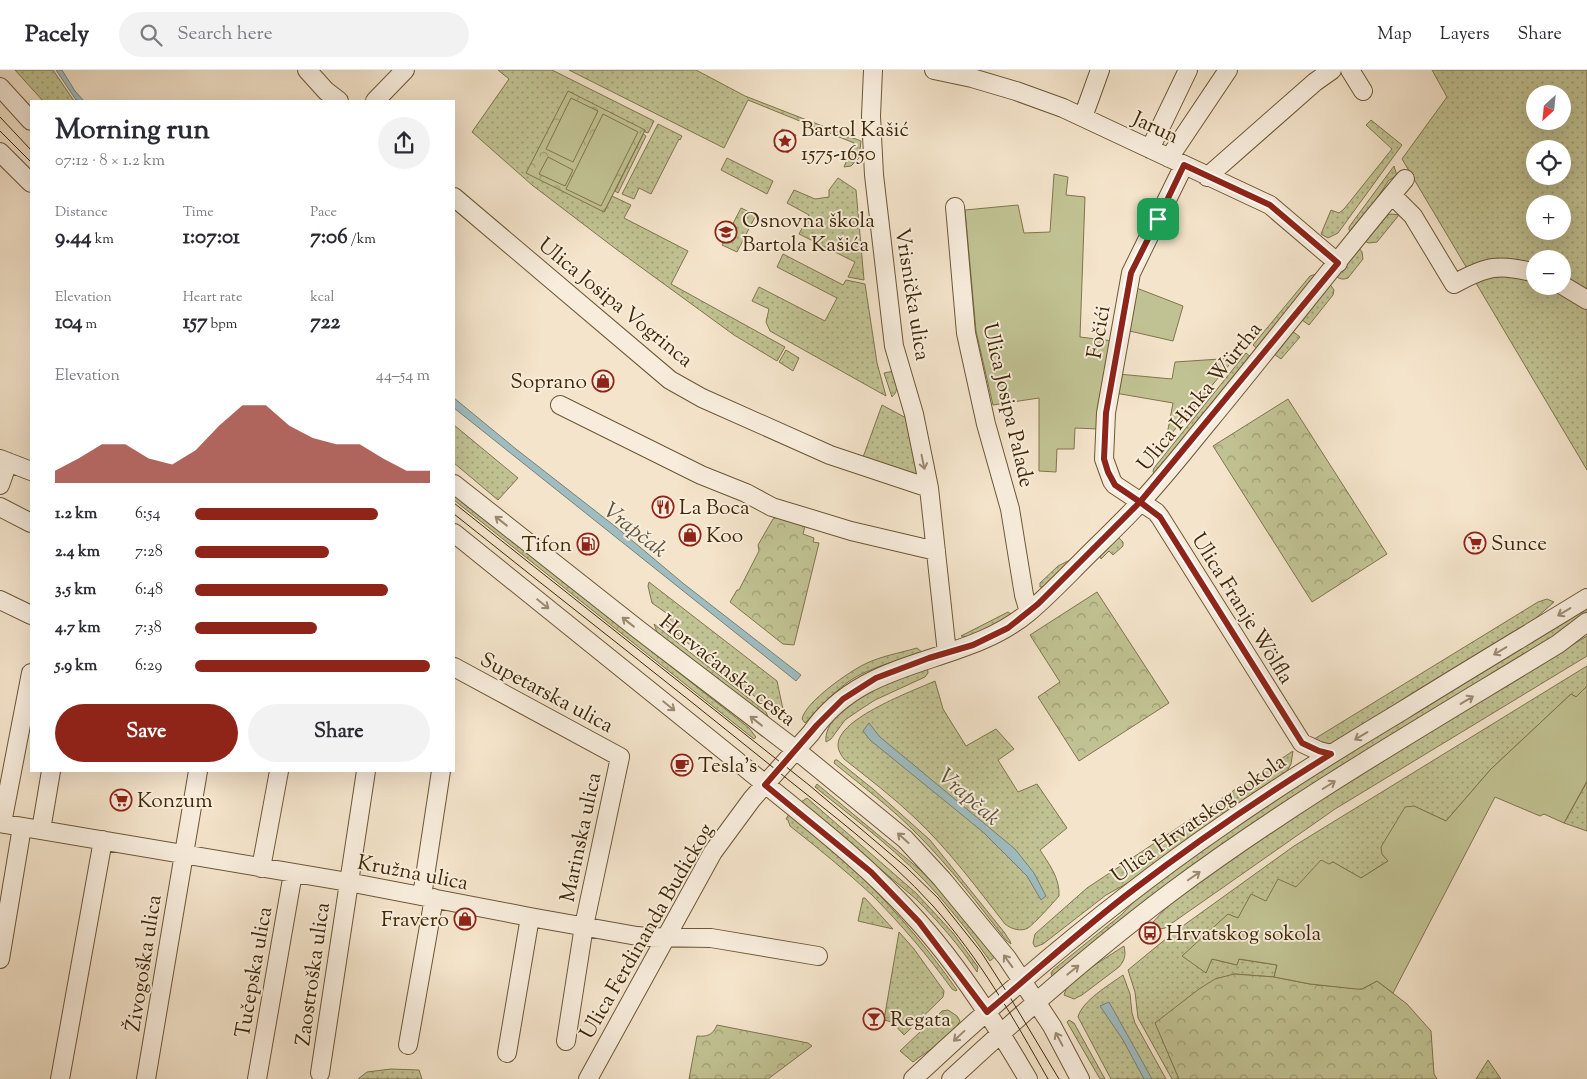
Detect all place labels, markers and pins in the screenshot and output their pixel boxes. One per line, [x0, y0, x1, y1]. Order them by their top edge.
place label: Bartol Kašić 1575-1650 [801, 116, 909, 170]
place icon: Bartol Kašić 1575-1650 [773, 129, 797, 153]
pin [1137, 198, 1179, 240]
place label: Osnovna škola Bartola Kašića [742, 207, 875, 261]
school or university icon: Osnovna škola Bartola Kašića [714, 220, 738, 244]
place label: Soprano [510, 368, 587, 398]
shop icon: Soprano [591, 369, 615, 393]
place label: La Boca [679, 494, 750, 524]
restaurant icon: La Boca [651, 495, 675, 519]
place label: Koo [706, 522, 743, 552]
shop icon: Koo [678, 523, 702, 547]
place label: Sunce [1491, 530, 1547, 560]
place label: Tifon [522, 531, 572, 561]
supermarket icon: Sunce [1463, 531, 1487, 555]
fuel station icon: Tifon [576, 532, 600, 556]
place label: Tesla's [698, 752, 757, 782]
cafe icon: Tesla's [670, 753, 694, 777]
place label: Konzum [137, 787, 213, 817]
supermarket icon: Konzum [109, 788, 133, 812]
place label: Fravero [381, 906, 449, 936]
shop icon: Fravero [453, 907, 477, 931]
place label: Hrvatskog sokola [1166, 920, 1322, 950]
bus stop icon: Hrvatskog sokola [1138, 921, 1162, 945]
place label: Regata [890, 1006, 951, 1036]
bar icon: Regata [862, 1007, 886, 1031]

